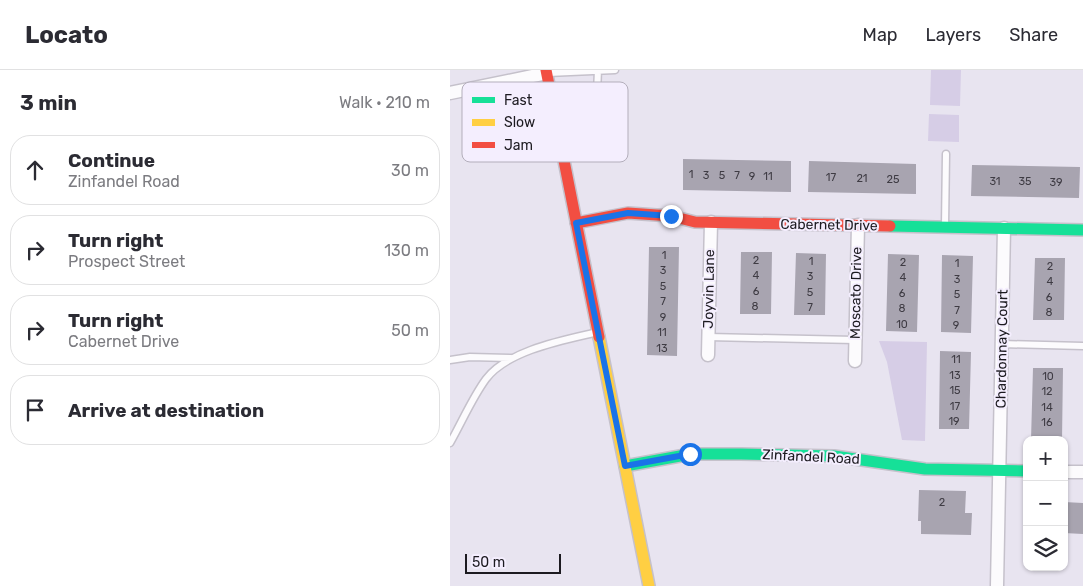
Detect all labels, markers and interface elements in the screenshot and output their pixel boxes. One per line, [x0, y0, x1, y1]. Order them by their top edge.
text: Locato [25, 21, 108, 49]
text: Map [863, 24, 898, 46]
text: Layers [926, 24, 981, 46]
text: Share [1009, 24, 1058, 46]
legend [462, 82, 628, 162]
text: 3 min [20, 90, 77, 115]
text: Fast [504, 92, 533, 109]
text: Walk · 210 m [339, 93, 430, 112]
text: Slow [504, 114, 535, 131]
text: Jam [504, 137, 533, 154]
text: Continue [68, 149, 155, 172]
icon: ahead [21, 156, 49, 184]
text: 30 m [391, 161, 429, 180]
house number: 1 [689, 168, 693, 181]
house number: 3 [703, 169, 710, 182]
house number: 5 [719, 169, 726, 182]
house number: 7 [734, 169, 740, 182]
house number: 9 [749, 170, 755, 183]
house number: 11 [763, 170, 773, 183]
house number: 17 [826, 171, 837, 184]
text: Zinfandel Road [68, 172, 180, 191]
house number: 21 [856, 172, 868, 185]
house number: 25 [887, 173, 900, 186]
house number: 31 [989, 175, 1001, 188]
house number: 35 [1018, 175, 1032, 188]
house number: 39 [1049, 176, 1063, 189]
route end [660, 205, 683, 228]
street label: Cabernet Drive [780, 216, 878, 234]
text: Turn right [68, 229, 163, 252]
icon: right [21, 236, 49, 264]
text: 130 m [384, 241, 429, 260]
street label: Moscato Drive [847, 247, 865, 339]
house number: 1 [662, 249, 666, 262]
street label: Joyvin Lane [700, 249, 718, 329]
text: Prospect Street [68, 252, 185, 271]
house number: 2 [753, 254, 759, 267]
house number: 1 [809, 255, 813, 268]
house number: 2 [900, 256, 906, 269]
house number: 1 [955, 257, 959, 270]
house number: 2 [1047, 260, 1053, 273]
house number: 3 [660, 264, 667, 277]
house number: 4 [753, 269, 760, 282]
house number: 3 [807, 270, 814, 283]
house number: 4 [900, 271, 907, 284]
house number: 3 [954, 273, 961, 286]
house number: 4 [1047, 275, 1054, 288]
house number: 5 [660, 280, 667, 293]
house number: 6 [753, 285, 760, 298]
house number: 5 [807, 286, 814, 299]
house number: 6 [899, 287, 906, 300]
house number: 5 [954, 288, 961, 301]
street label: Chardonnay Court [992, 289, 1012, 409]
house number: 6 [1046, 291, 1053, 304]
house number: 7 [660, 295, 666, 308]
house number: 8 [752, 300, 759, 313]
house number: 7 [807, 301, 813, 314]
house number: 8 [899, 302, 906, 315]
house number: 7 [954, 304, 960, 317]
house number: 8 [1046, 306, 1053, 319]
text: Turn right [68, 309, 163, 332]
house number: 9 [660, 311, 666, 324]
icon: right [21, 316, 49, 344]
house number: 10 [896, 318, 908, 331]
house number: 9 [953, 319, 959, 332]
text: 50 m [391, 321, 429, 340]
house number: 11 [657, 326, 667, 339]
text: Cabernet Drive [68, 332, 179, 351]
house number: 13 [656, 342, 668, 355]
house number: 11 [951, 353, 961, 366]
house number: 13 [949, 369, 961, 382]
house number: 10 [1042, 370, 1054, 383]
house number: 15 [949, 384, 961, 397]
house number: 12 [1041, 385, 1053, 398]
icon: arrive [21, 396, 49, 424]
text: Arrive at destination [68, 399, 264, 422]
house number: 17 [950, 400, 961, 413]
house number: 14 [1041, 401, 1053, 414]
house number: 19 [948, 415, 960, 428]
house number: 16 [1041, 416, 1053, 429]
map controls [1023, 436, 1068, 571]
button: + [1023, 436, 1068, 481]
route start [679, 443, 702, 466]
street label: Zinfandel Road [762, 446, 860, 468]
button: − [1023, 481, 1068, 526]
house number: 2 [939, 496, 945, 509]
button: layers [1023, 526, 1068, 571]
scale bar [465, 551, 561, 574]
text: 50 m [472, 554, 505, 571]

